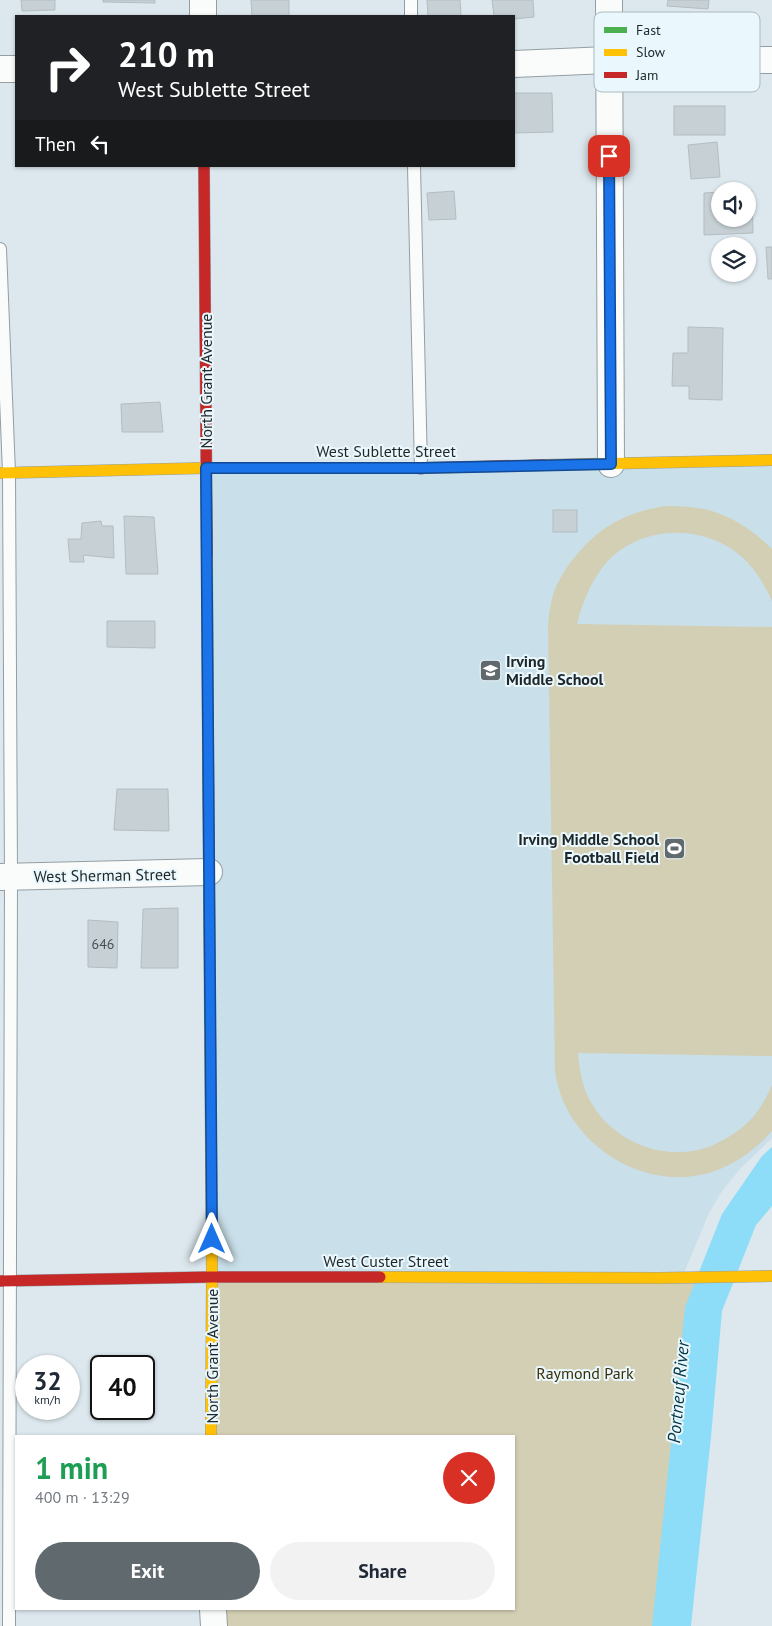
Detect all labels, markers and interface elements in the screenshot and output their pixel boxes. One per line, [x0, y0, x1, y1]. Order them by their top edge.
legend [594, 12, 760, 92]
text: Fast [636, 21, 661, 39]
text: 210 m [118, 31, 215, 77]
icon: right [35, 35, 100, 100]
text: Slow [636, 43, 666, 61]
text: Jam [635, 66, 658, 84]
text: West Sublette Street [118, 75, 310, 103]
icon: left [86, 130, 114, 158]
text: Then [35, 132, 76, 156]
pin [588, 135, 630, 177]
icon: arrive [595, 142, 623, 170]
map controls [711, 182, 756, 282]
button: sound [711, 182, 756, 227]
button: layers [711, 237, 756, 282]
street label: North Grant Avenue [196, 314, 216, 448]
street label: West Sublette Street [316, 441, 456, 461]
place label: Irving Middle School [506, 651, 604, 689]
school or university icon: Irving Middle School [478, 658, 502, 682]
place label: Irving Middle School Football Field [518, 829, 659, 867]
sports icon: Irving Middle School Football Field [663, 836, 687, 860]
street label: West Sherman Street [33, 864, 177, 886]
house number: 646 [92, 935, 114, 953]
position arrow [185, 1212, 237, 1264]
street label: West Custer Street [323, 1251, 449, 1271]
street label: North Grant Avenue [202, 1289, 222, 1423]
water label: Portneuf River [662, 1339, 694, 1444]
speed limit sign: 40 [90, 1355, 155, 1420]
park label: Raymond Park [536, 1363, 634, 1383]
text: 32 [33, 1365, 62, 1397]
text: km/h [34, 1392, 61, 1407]
text: 1 min [35, 1448, 108, 1487]
button: close [443, 1452, 495, 1504]
text: 400 m · 13:29 [35, 1487, 130, 1507]
button: Exit [35, 1542, 260, 1600]
button: Share [270, 1542, 495, 1600]

